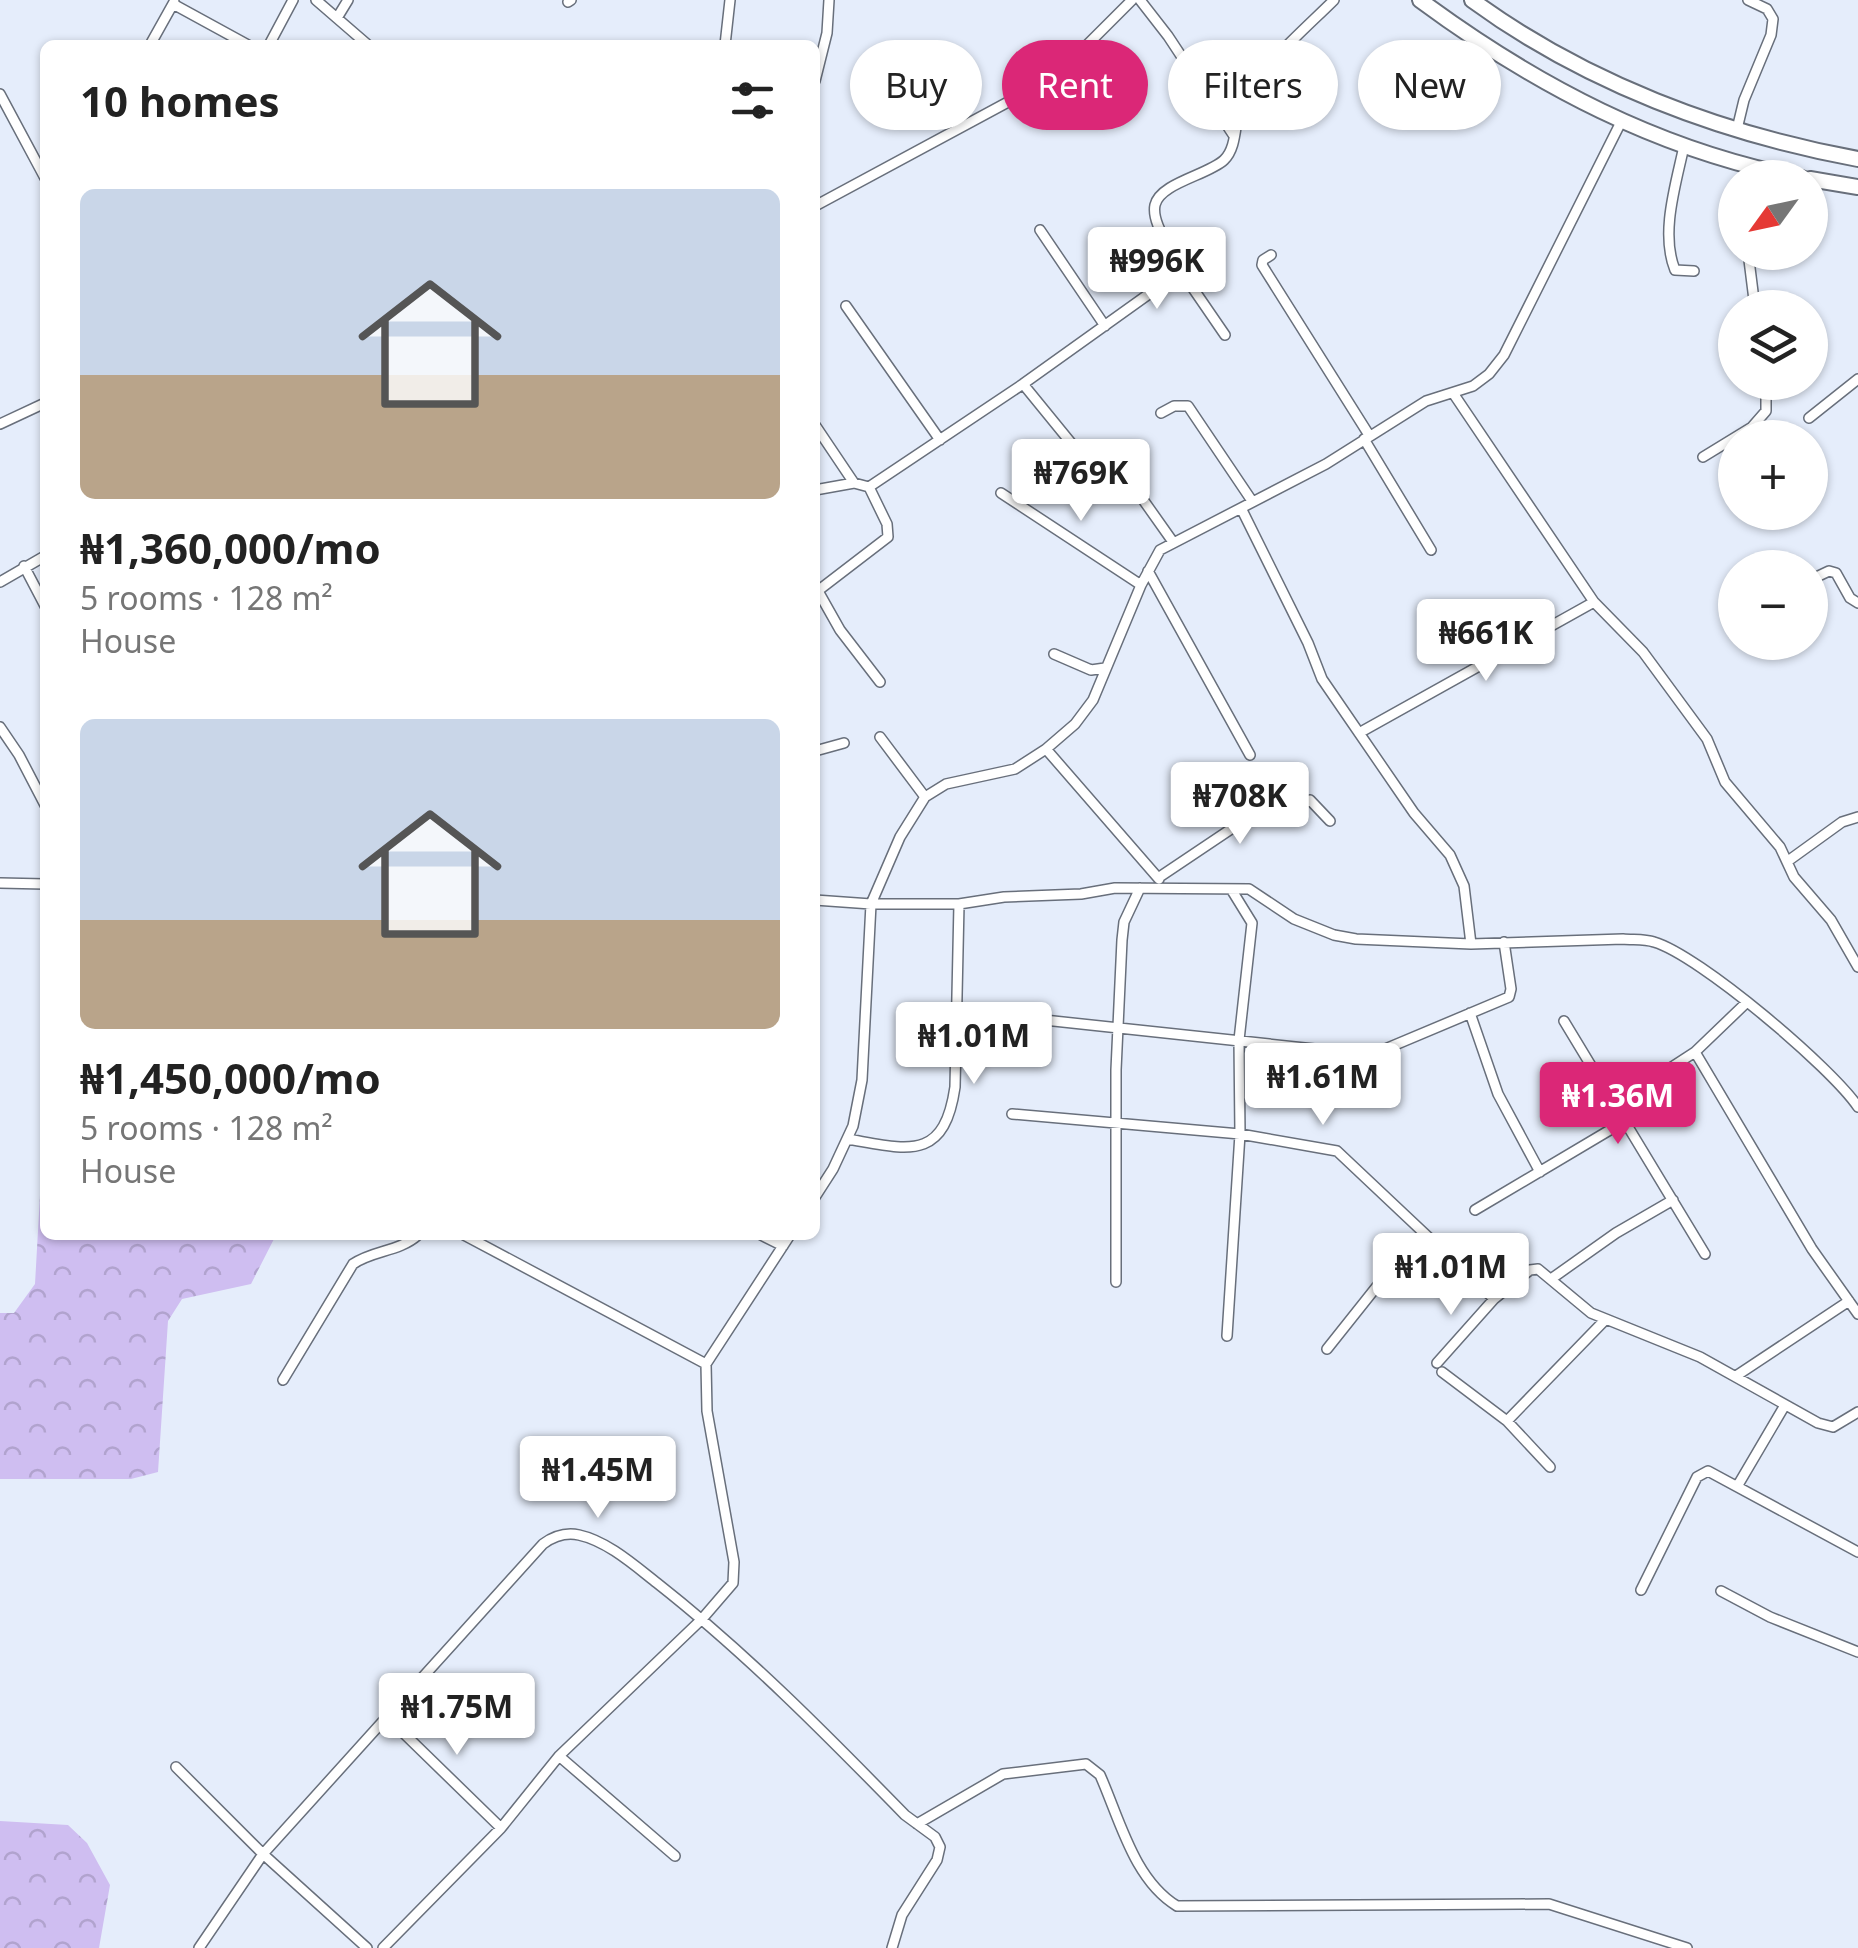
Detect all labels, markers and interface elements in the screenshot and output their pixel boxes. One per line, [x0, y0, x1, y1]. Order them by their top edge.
chip: Buy [850, 40, 982, 130]
chip: Rent [1002, 40, 1148, 130]
chip: Filters [1168, 40, 1338, 130]
chip: New [1358, 40, 1501, 130]
text: 10 homes [80, 72, 280, 129]
icon: filters [725, 73, 780, 128]
north arrow [1718, 160, 1828, 270]
map controls [1718, 160, 1828, 660]
pin: ₦996K [1087, 227, 1227, 312]
text: ₦996K [1110, 238, 1204, 281]
icon: home [340, 254, 520, 434]
button: layers [1718, 290, 1828, 400]
button: + [1718, 420, 1828, 530]
pin: ₦769K [1011, 439, 1151, 524]
text: ₦769K [1034, 450, 1128, 493]
text: ₦1,360,000/mo [80, 519, 381, 576]
button: − [1718, 550, 1828, 660]
text: 5 rooms · 128 m² [80, 576, 333, 619]
pin: ₦661K [1416, 599, 1556, 684]
text: ₦661K [1439, 610, 1533, 653]
text: House [80, 619, 176, 662]
pin: ₦708K [1170, 762, 1310, 847]
text: ₦708K [1193, 773, 1287, 816]
icon: home [340, 784, 520, 964]
pin: ₦1.01M [893, 1002, 1055, 1087]
text: ₦1.01M [918, 1013, 1030, 1056]
pin: ₦1.61M [1242, 1043, 1404, 1128]
text: ₦1,450,000/mo [80, 1049, 381, 1106]
text: ₦1.61M [1267, 1054, 1379, 1097]
pin: ₦1.36M [1537, 1062, 1699, 1147]
text: ₦1.36M [1562, 1073, 1674, 1116]
text: 5 rooms · 128 m² [80, 1106, 333, 1149]
text: House [80, 1149, 176, 1192]
pin: ₦1.01M [1370, 1233, 1532, 1318]
text: ₦1.01M [1395, 1244, 1507, 1287]
pin: ₦1.45M [517, 1436, 679, 1521]
text: ₦1.45M [542, 1447, 654, 1490]
pin: ₦1.75M [376, 1673, 538, 1758]
text: ₦1.75M [401, 1684, 513, 1727]

